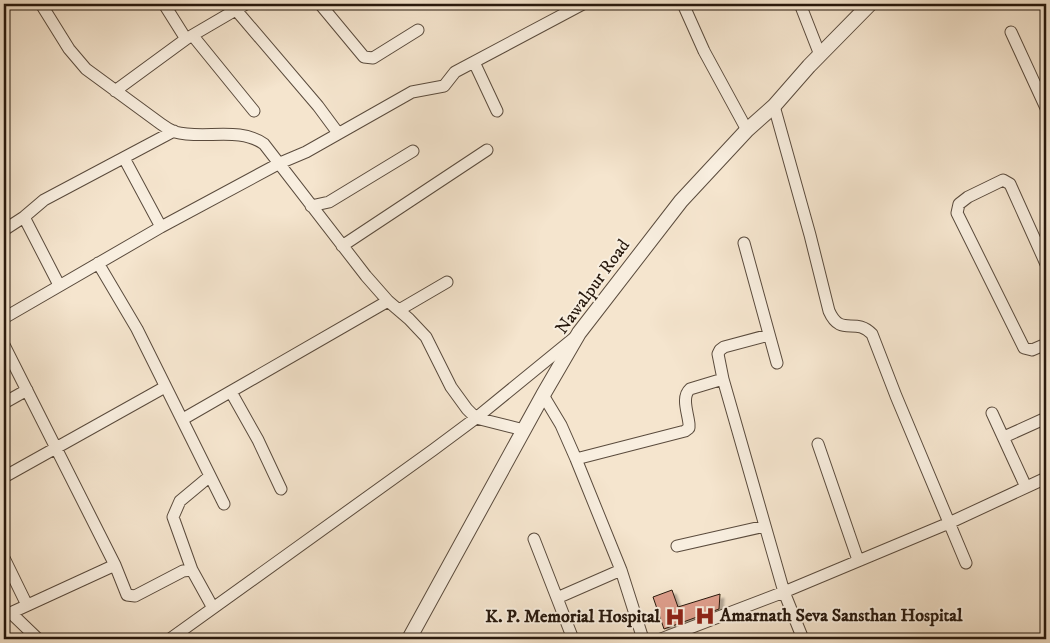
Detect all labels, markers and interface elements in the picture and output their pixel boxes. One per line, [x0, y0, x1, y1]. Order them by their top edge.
street label: Nawalpur Road [551, 235, 635, 339]
hospital icon: Amarnath Seva Sansthan Hospital [694, 605, 716, 627]
place label: Amarnath Seva Sansthan Hospital [719, 605, 963, 627]
place label: K. P. Memorial Hospital [485, 606, 661, 628]
hospital icon: K. P. Memorial Hospital [664, 606, 686, 628]

